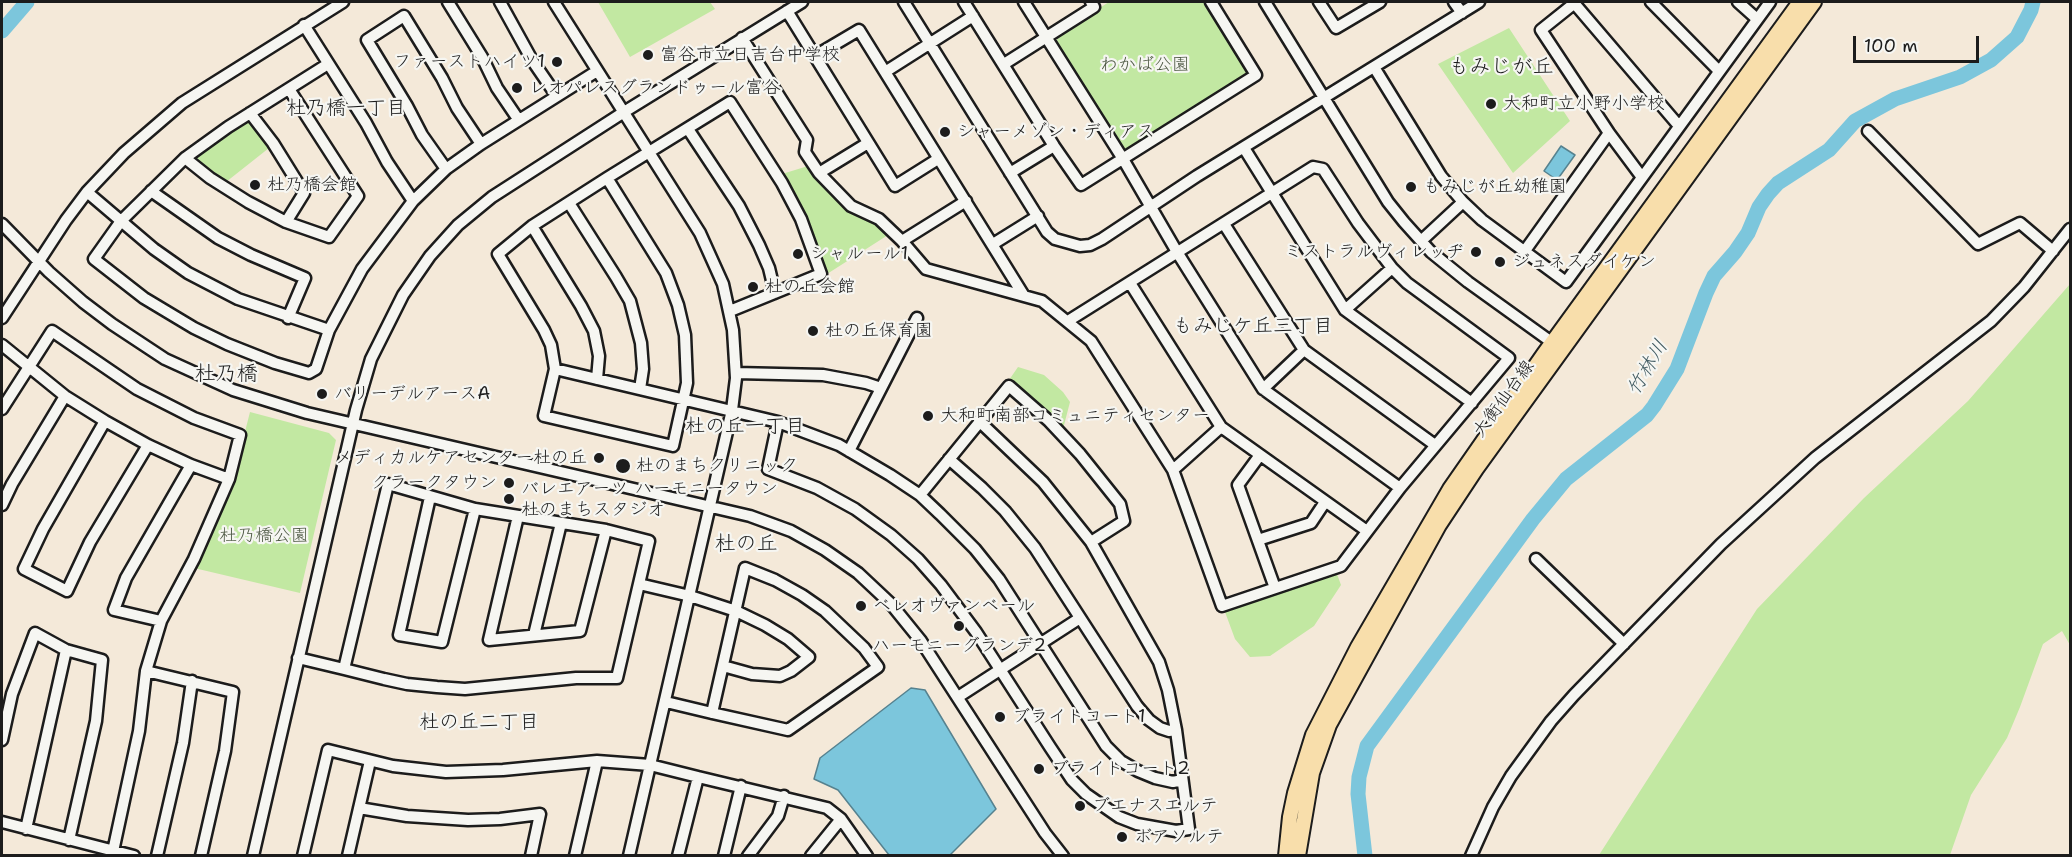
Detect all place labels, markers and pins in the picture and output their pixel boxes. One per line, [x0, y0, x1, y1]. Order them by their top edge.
place label: 富谷市立日吉台中学校 [660, 44, 840, 66]
marker: 富谷市立日吉台中学校 [641, 48, 655, 62]
place label: ファーストハイツ1 [393, 51, 545, 73]
marker: ファーストハイツ1 [550, 55, 564, 69]
place label: レオパレスグランドゥール富谷 [529, 77, 781, 99]
marker: レオパレスグランドゥール富谷 [510, 81, 524, 95]
place label: 大和町立小野小学校 [1503, 93, 1665, 115]
marker: 大和町立小野小学校 [1484, 97, 1498, 111]
place label: シャーメゾン・ディアス [957, 121, 1155, 143]
marker: シャーメゾン・ディアス [938, 125, 952, 139]
place label: 杜乃橋会館 [267, 174, 357, 196]
place label: もみじが丘幼稚園 [1423, 176, 1567, 198]
marker: 杜乃橋会館 [248, 178, 262, 192]
marker: もみじが丘幼稚園 [1404, 180, 1418, 194]
place label: ミストラルヴィレッヂ [1284, 241, 1464, 263]
place label: シャルール1 [810, 243, 908, 265]
marker: ミストラルヴィレッヂ [1469, 245, 1483, 259]
marker: シャルール1 [791, 247, 805, 261]
place label: ジュネスダイケン [1512, 251, 1656, 273]
marker: ジュネスダイケン [1493, 255, 1507, 269]
place label: 杜の丘会館 [765, 276, 855, 298]
marker: 杜の丘会館 [746, 280, 760, 294]
place label: 杜の丘保育園 [825, 320, 933, 342]
marker: 杜の丘保育園 [806, 324, 820, 338]
place label: バリーデルアースA [334, 383, 490, 405]
marker: バリーデルアースA [315, 387, 329, 401]
place label: 大和町南部コミュニティセンター [940, 405, 1210, 427]
marker: 大和町南部コミュニティセンター [921, 409, 935, 423]
place label: メディカルケアセンター杜の丘 [335, 447, 587, 469]
marker: メディカルケアセンター杜の丘 [592, 451, 606, 465]
place label: 杜のまちクリニック [636, 455, 798, 477]
marker: 杜のまちクリニック [614, 457, 632, 475]
place label: クラークタウン [371, 472, 497, 494]
marker: クラークタウン [502, 476, 516, 490]
place label: バレエアーツ ハーモニータウン 杜のまちスタジオ [521, 478, 778, 520]
marker: バレエアーツ ハーモニータウン 杜のまちスタジオ [502, 492, 516, 506]
place label: ベレオヴァンベール [873, 595, 1035, 617]
marker: ベレオヴァンベール [854, 599, 868, 613]
marker: ハーモニーグランデ2 [952, 619, 966, 633]
place label: ハーモニーグランデ2 [872, 635, 1046, 657]
place label: ブライトコート1 [1012, 706, 1146, 728]
marker: ブライトコート1 [993, 710, 1007, 724]
place label: ブライトコート2 [1051, 758, 1190, 780]
marker: ブライトコート2 [1032, 762, 1046, 776]
place label: ブエナスエルテ [1092, 795, 1218, 817]
marker: ブエナスエルテ [1073, 799, 1087, 813]
place label: ボアソルテ [1134, 826, 1224, 848]
marker: ボアソルテ [1115, 830, 1129, 844]

